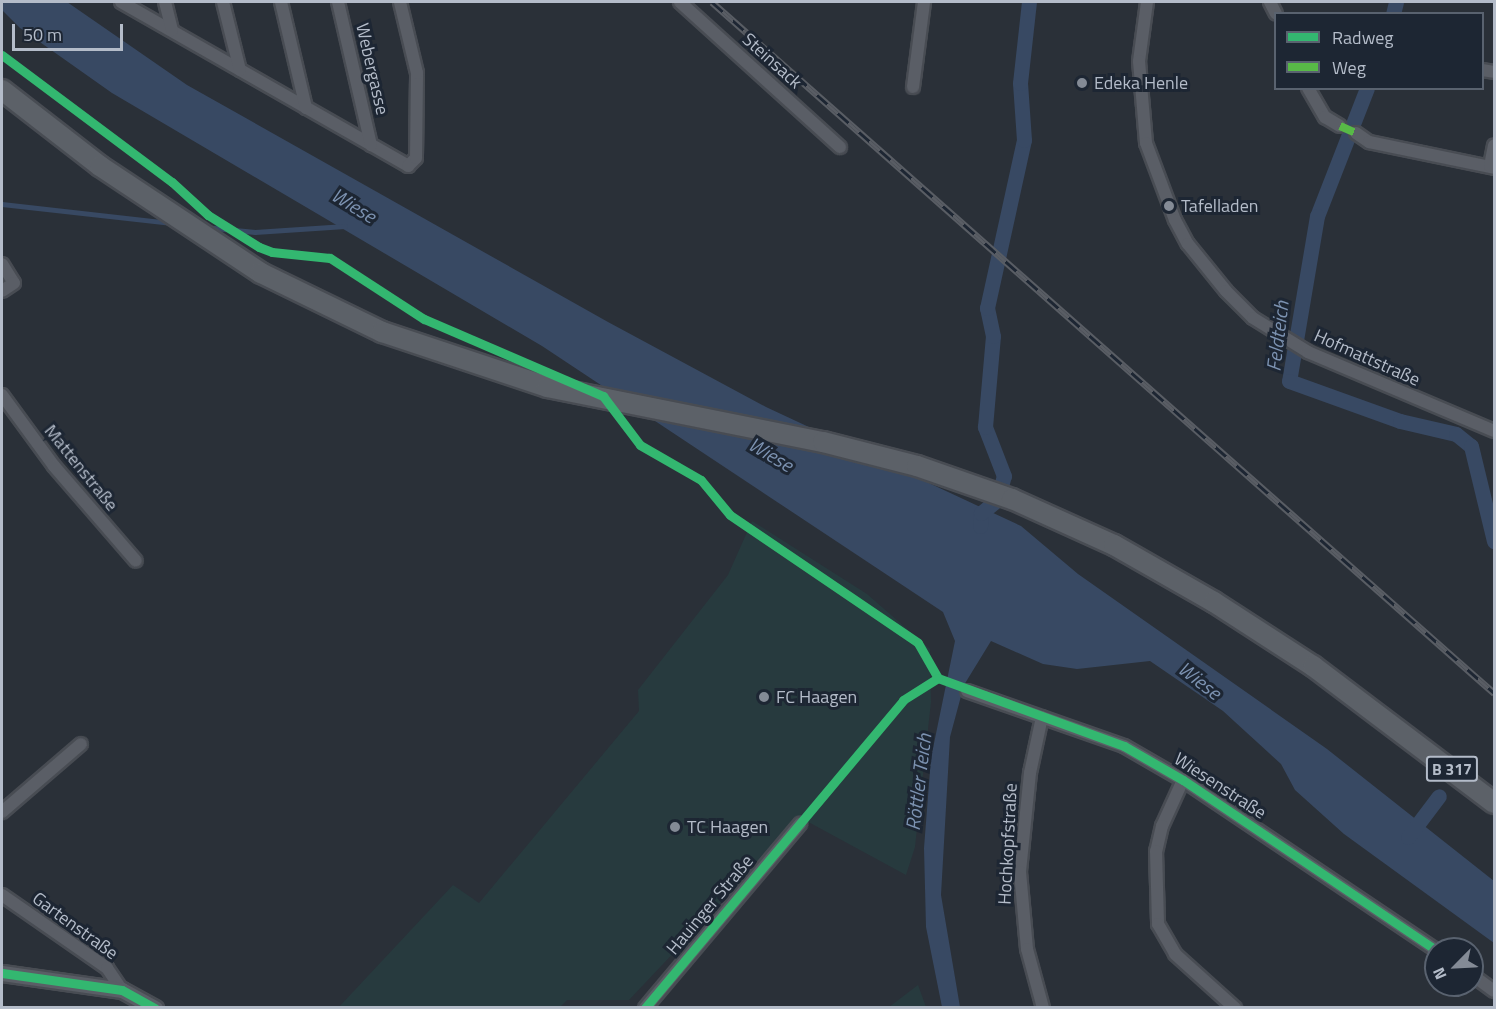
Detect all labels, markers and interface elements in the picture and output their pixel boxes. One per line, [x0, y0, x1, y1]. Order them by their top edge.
scale bar [15, 12, 126, 50]
legend [1274, 12, 1484, 90]
text: 50 m [23, 21, 62, 48]
street label: Webergasse [351, 21, 393, 117]
text: Radweg [1332, 24, 1394, 51]
street label: Steinsack [738, 29, 806, 93]
text: Weg [1332, 54, 1366, 81]
place label: Edeka Henle [1094, 72, 1188, 94]
marker: Edeka Henle [1075, 76, 1089, 90]
water label: Wiese [327, 182, 381, 228]
place label: Tafelladen [1181, 195, 1258, 217]
marker: Tafelladen [1162, 199, 1176, 213]
water label: Feldteich [1261, 299, 1293, 373]
street label: Hofmattstraße [1311, 325, 1423, 391]
street label: Mattenstraße [40, 420, 122, 516]
water label: Wiese [744, 431, 798, 477]
water label: Wiese [1174, 656, 1226, 704]
place label: FC Haagen [776, 686, 857, 708]
marker: FC Haagen [757, 690, 771, 704]
water label: Röttler Teich [900, 732, 936, 832]
street label: Wiesenstraße [1170, 748, 1270, 824]
road number: B 317 [1425, 756, 1479, 782]
street label: Hochkopfstraße [994, 783, 1022, 905]
place label: TC Haagen [687, 816, 768, 838]
marker: TC Haagen [668, 820, 682, 834]
street label: Hauinger Straße [662, 851, 758, 959]
street label: Gartenstraße [28, 888, 122, 964]
north arrow [1424, 937, 1484, 997]
text: N [1426, 964, 1453, 983]

